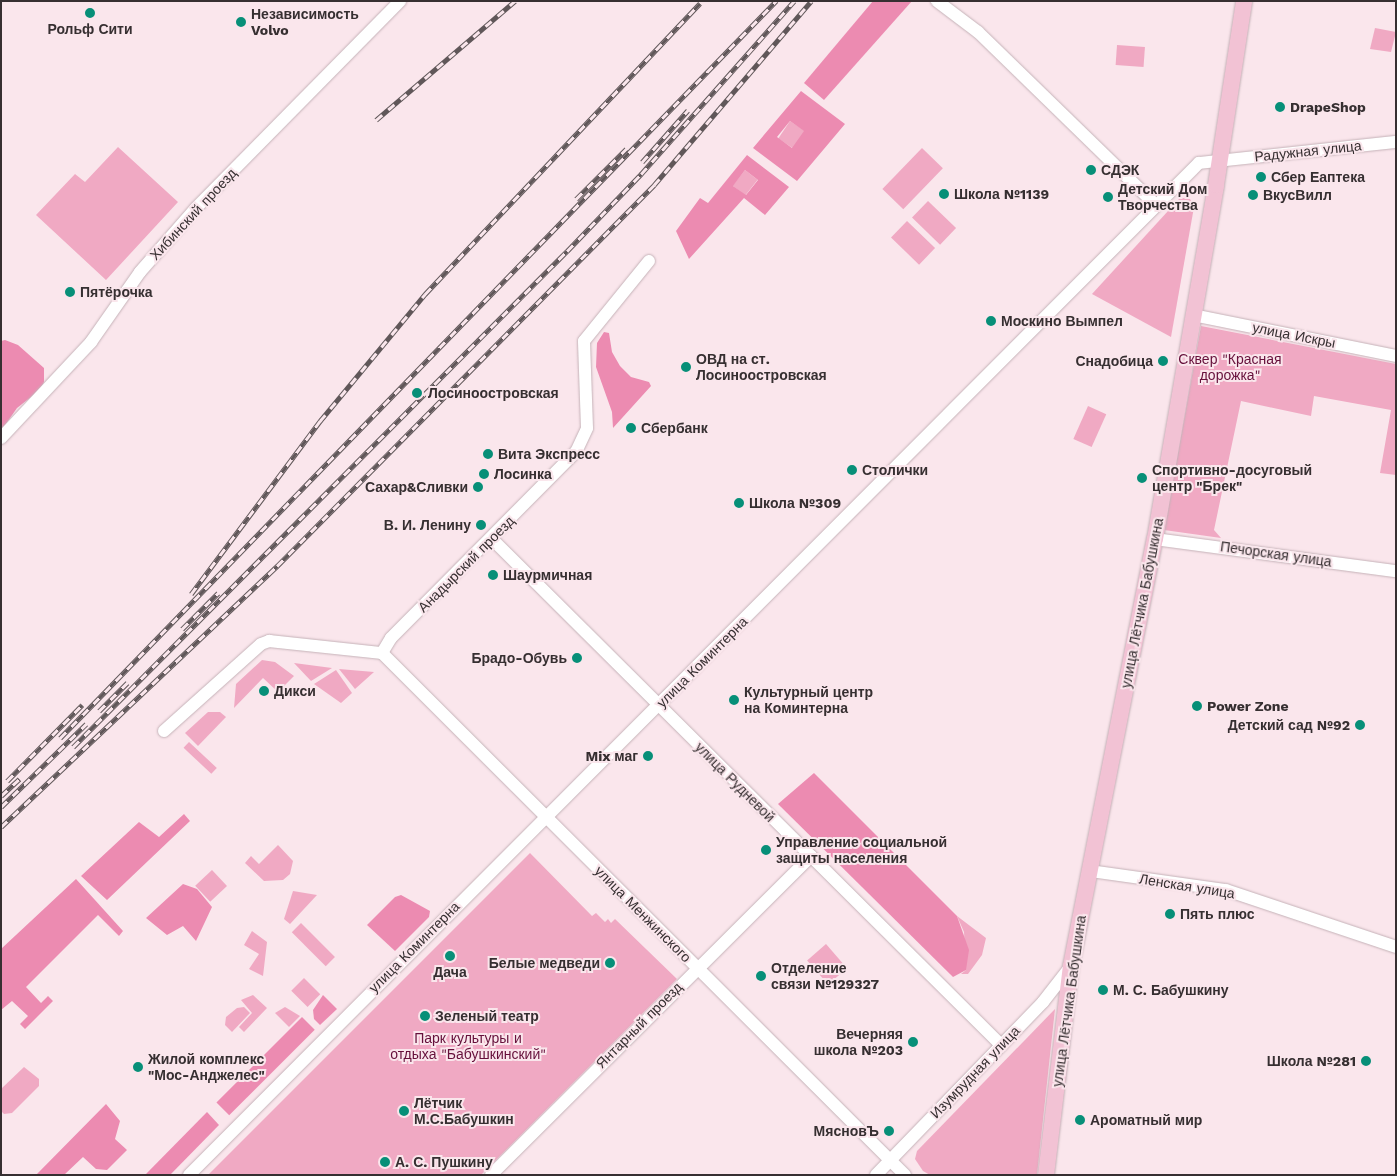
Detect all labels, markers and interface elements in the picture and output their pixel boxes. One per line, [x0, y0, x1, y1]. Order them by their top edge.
place label: Независимость Volvo [251, 6, 359, 38]
marker: Рольф Сити [84, 7, 96, 19]
marker: Независимость Volvo [235, 16, 247, 28]
place label: Рольф Сити [47, 21, 133, 37]
place label: DrapeShop [1290, 99, 1366, 115]
marker: DrapeShop [1274, 101, 1286, 113]
street label: Радужная улица [1254, 137, 1362, 165]
place label: СДЭК [1101, 162, 1139, 178]
marker: СДЭК [1085, 164, 1097, 176]
street label: Хибинский проезд [146, 165, 240, 263]
place label: Сбер Еаптека [1271, 169, 1365, 185]
marker: Сбер Еаптека [1255, 171, 1267, 183]
place label: Детский Дом Творчества [1118, 181, 1207, 213]
place label: Школа №1139 [954, 186, 1049, 202]
place label: ВкусВилл [1263, 187, 1332, 203]
marker: Школа №1139 [938, 188, 950, 200]
marker: ВкусВилл [1247, 189, 1259, 201]
marker: Детский Дом Творчества [1102, 191, 1114, 203]
place label: Пятёрочка [80, 284, 153, 300]
marker: Пятёрочка [64, 286, 76, 298]
place label: Москино Вымпел [1001, 313, 1123, 329]
marker: Москино Вымпел [985, 315, 997, 327]
street label: улица Искры [1251, 319, 1337, 351]
place label: ОВД на ст. Лосиноостровская [696, 351, 827, 384]
park label: Сквер "Красная дорожка" [1178, 351, 1282, 384]
place label: Снадобица [1075, 353, 1153, 369]
marker: Снадобица [1157, 355, 1169, 367]
marker: ОВД на ст. Лосиноостровская [680, 361, 692, 373]
place label: Лосиноостровская [428, 385, 559, 401]
marker: Лосиноостровская [410, 386, 424, 400]
place label: Сбербанк [641, 420, 708, 436]
marker: Сбербанк [625, 422, 637, 434]
place label: Вита Экспресс [498, 446, 600, 462]
marker: Вита Экспресс [482, 448, 494, 460]
place label: Столички [862, 462, 928, 478]
place label: Спортивно-досуговый центр "Брек" [1152, 462, 1312, 494]
marker: Столички [846, 464, 858, 476]
place label: Лосинка [494, 466, 552, 482]
marker: Лосинка [478, 468, 490, 480]
marker: Спортивно-досуговый центр "Брек" [1136, 472, 1148, 484]
place label: Сахар&Сливки [365, 479, 468, 495]
marker: Сахар&Сливки [472, 481, 484, 493]
place label: Школа №309 [749, 495, 841, 511]
marker: Школа №309 [733, 497, 745, 509]
street label: Анадырский проезд [414, 512, 518, 616]
street label: улица Лётчика Бабушкина [1117, 516, 1167, 690]
place label: В. И. Ленину [384, 517, 471, 533]
marker: В. И. Ленину [475, 519, 487, 531]
street label: Печорская улица [1219, 538, 1333, 570]
place label: Шаурмичная [503, 567, 592, 583]
marker: Шаурмичная [487, 569, 499, 581]
street label: улица Коминтерна [653, 613, 751, 711]
place label: Брадо-Обувь [471, 650, 567, 666]
marker: Брадо-Обувь [571, 652, 583, 664]
place label: Дикси [274, 683, 316, 699]
place label: Культурный центр на Коминтерна [744, 684, 873, 716]
marker: Дикси [258, 685, 270, 697]
marker: Культурный центр на Коминтерна [728, 694, 740, 706]
place label: Power Zone [1207, 698, 1289, 714]
marker: Power Zone [1191, 700, 1203, 712]
place label: Детский сад №92 [1228, 717, 1350, 733]
marker: Детский сад №92 [1354, 719, 1366, 731]
street label: улица Рудневой [692, 739, 778, 825]
place label: Mix маг [585, 748, 638, 764]
marker: Mix маг [642, 750, 654, 762]
place label: Управление социальной защиты населения [776, 834, 947, 866]
marker: Управление социальной защиты населения [760, 844, 772, 856]
street label: улица Менжинского [591, 862, 695, 966]
street label: Ленская улица [1138, 870, 1236, 902]
street label: улица Коминтерна [365, 898, 463, 996]
place label: Пять плюс [1180, 906, 1255, 922]
marker: Пять плюс [1164, 908, 1176, 920]
street label: улица Лётчика Бабушкина [1049, 914, 1089, 1088]
marker: Дача [444, 950, 456, 962]
place label: Белые медведи [489, 955, 600, 971]
marker: Белые медведи [604, 957, 616, 969]
place label: Отделение связи №129327 [771, 960, 879, 992]
place label: Дача [433, 964, 467, 980]
marker: Отделение связи №129327 [755, 970, 767, 982]
street label: Янтарный проезд [592, 978, 686, 1072]
place label: М. С. Бабушкину [1113, 982, 1229, 998]
marker: М. С. Бабушкину [1097, 984, 1109, 996]
place label: Зеленый театр [435, 1008, 539, 1024]
marker: Зеленый театр [419, 1010, 431, 1022]
street label: Изумрудная улица [927, 1022, 1023, 1122]
place label: Вечерняя школа №203 [814, 1026, 903, 1058]
park label: Парк культуры и отдыха "Бабушкинский" [390, 1030, 546, 1062]
marker: Вечерняя школа №203 [907, 1036, 919, 1048]
place label: Жилой комплекс "Мос-Анджелес" [148, 1051, 265, 1084]
place label: Школа №281 [1267, 1053, 1356, 1069]
marker: Школа №281 [1360, 1055, 1372, 1067]
marker: Жилой комплекс "Мос-Анджелес" [132, 1061, 144, 1073]
place label: Лётчик М.С.Бабушкин [414, 1095, 514, 1128]
marker: Лётчик М.С.Бабушкин [398, 1105, 410, 1117]
place label: Ароматный мир [1090, 1112, 1202, 1128]
marker: Ароматный мир [1074, 1114, 1086, 1126]
place label: МясновЪ [814, 1123, 879, 1139]
marker: МясновЪ [883, 1125, 895, 1137]
place label: А. С. Пушкину [395, 1154, 493, 1170]
marker: А. С. Пушкину [379, 1156, 391, 1168]

